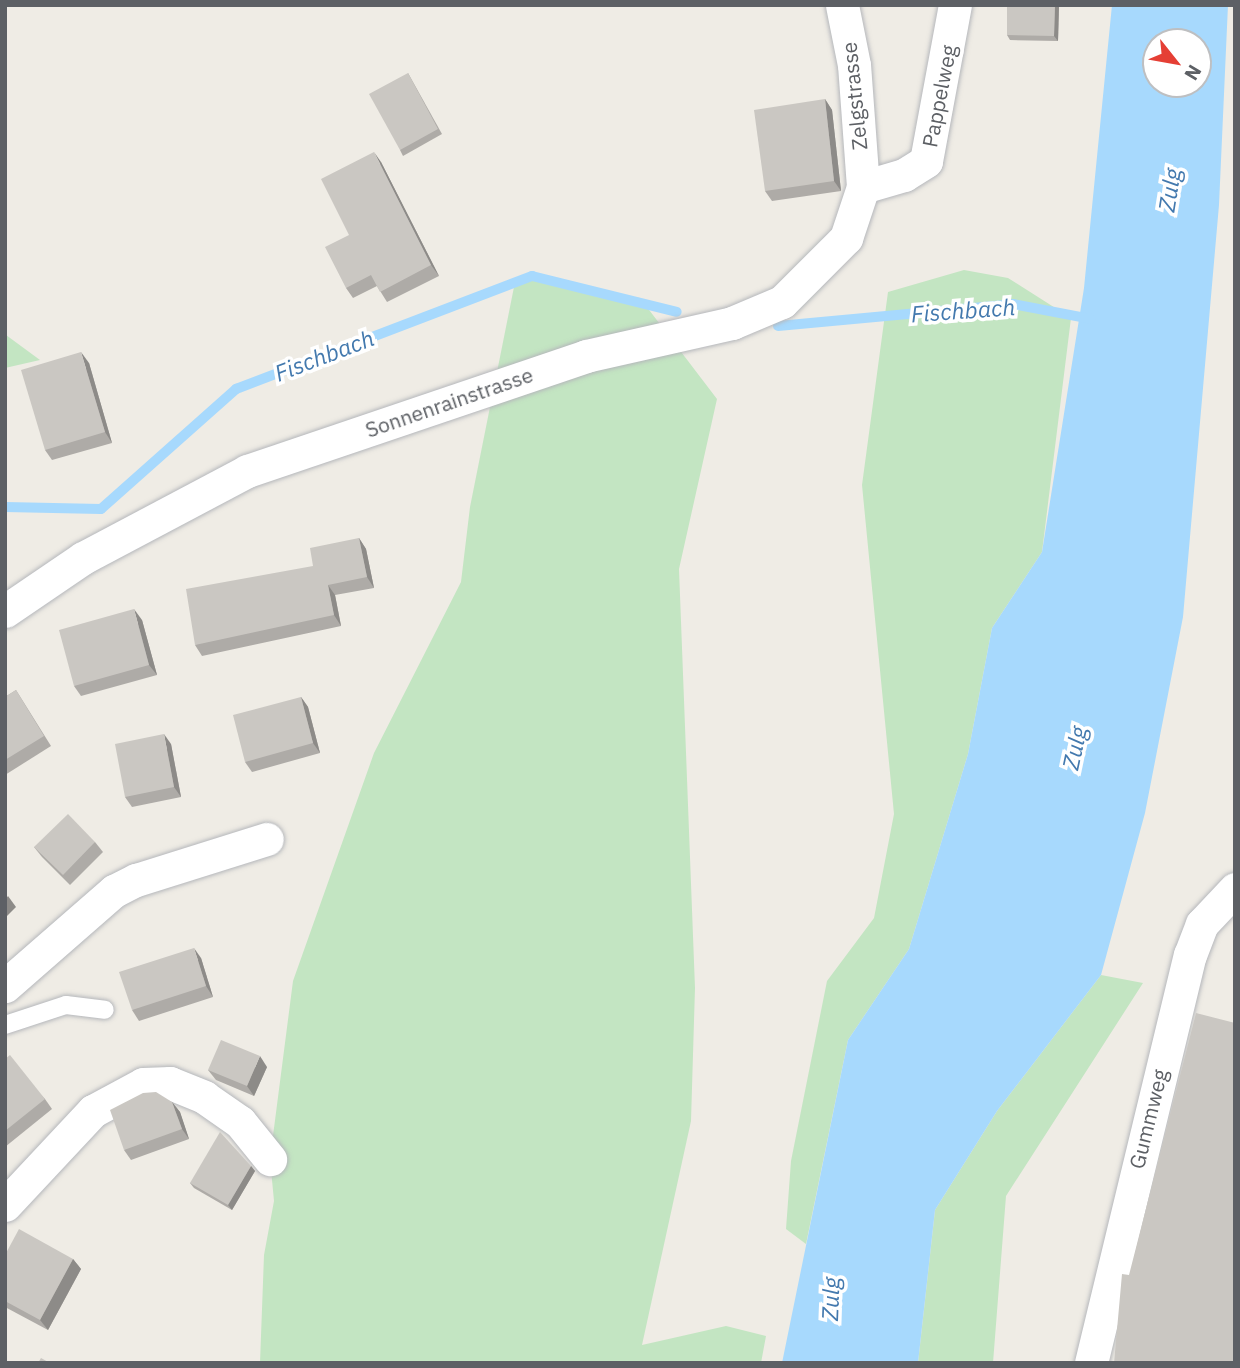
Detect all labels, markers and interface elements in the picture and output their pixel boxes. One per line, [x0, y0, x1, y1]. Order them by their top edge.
north arrow [1142, 28, 1212, 98]
street label: Zelgstrasse [836, 41, 872, 151]
street label: Pappelweg [917, 43, 961, 149]
text: N [1179, 61, 1207, 85]
water label: Zulg [1152, 166, 1186, 214]
water label: Fischbach [910, 293, 1016, 327]
water label: Fischbach [270, 323, 378, 387]
street label: Sonnenrainstrasse [362, 362, 536, 442]
water label: Zulg [1056, 724, 1092, 772]
street label: Gummweg [1123, 1067, 1173, 1171]
water label: Zulg [815, 1277, 845, 1321]

